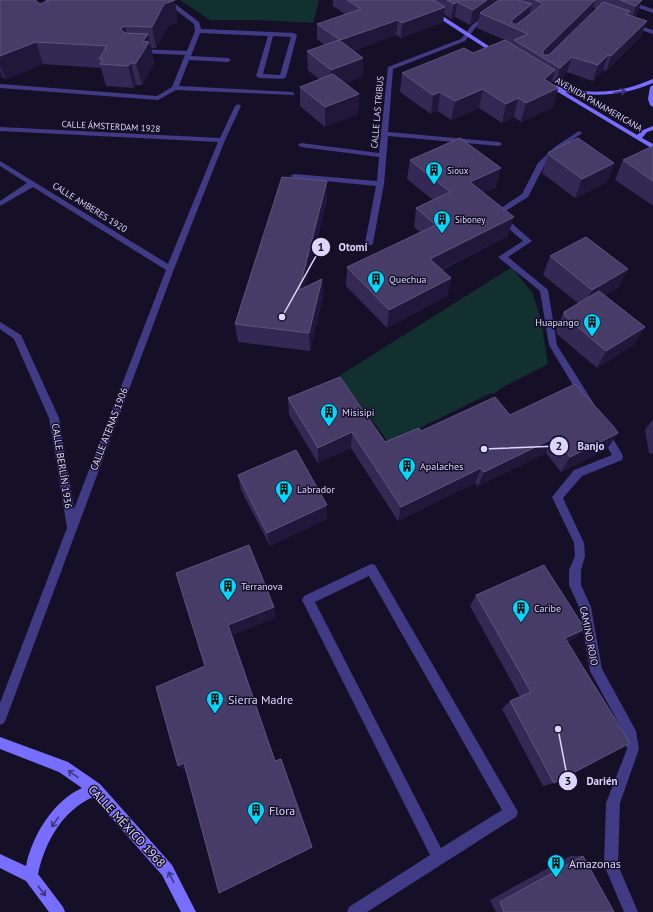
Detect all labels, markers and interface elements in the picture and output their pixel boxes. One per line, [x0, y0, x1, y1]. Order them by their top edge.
street label: CALLE LAS TRIBUS [368, 75, 386, 149]
street label: AVENIDA PANAMERICANA [553, 75, 645, 134]
one-way arrow [614, 88, 627, 96]
street label: CALLE ÁMSTERDAM 1928 [61, 118, 161, 134]
building icon: Sioux [424, 160, 444, 185]
place label: Sioux [447, 165, 469, 176]
street label: CALLE AMBERES 1920 [51, 180, 129, 234]
building icon: Siboney [432, 209, 452, 234]
place label: Siboney [455, 214, 486, 225]
callout: Otomí [311, 236, 376, 259]
text: 1 [318, 239, 324, 254]
text: Otomí [339, 240, 367, 254]
building icon: Quechua [366, 269, 386, 294]
place label: Quechua [389, 273, 427, 286]
building icon: Huapango [582, 312, 602, 337]
place label: Huapango [535, 316, 579, 329]
street label: CALLE ATENAS 1906 [87, 386, 131, 472]
building icon: Misisipi [319, 402, 339, 427]
place label: Misisipi [342, 406, 374, 419]
street label: CALLE BERLÍN 1936 [49, 422, 75, 510]
callout: Banjo [549, 435, 612, 458]
text: 2 [556, 438, 562, 453]
text: Banjo [578, 439, 604, 453]
building icon: Apalaches [397, 456, 417, 481]
place label: Apalaches [420, 460, 463, 473]
building icon: Labrador [274, 479, 294, 504]
place label: Labrador [297, 483, 335, 496]
building icon: Terranova [218, 576, 238, 601]
place label: Terranova [241, 580, 283, 593]
building icon: Caribe [511, 598, 531, 623]
place label: Caribe [534, 602, 561, 615]
street label: CAMINO ROJO [577, 605, 601, 667]
building icon: Sierra Madre [205, 689, 225, 714]
place label: Sierra Madre [228, 692, 293, 707]
one-way arrow [67, 770, 78, 778]
callout: Darién [558, 770, 625, 793]
text: 3 [565, 773, 571, 788]
text: Darién [587, 774, 617, 788]
street label: CALLE MÉXICO 1968 [85, 782, 169, 870]
building icon: Flora [246, 800, 266, 825]
place label: Flora [269, 803, 295, 818]
one-way arrow [51, 816, 59, 827]
building icon: Amazonas [546, 853, 566, 878]
place label: Amazonas [569, 856, 621, 871]
one-way arrow [167, 871, 174, 883]
one-way arrow [38, 885, 46, 896]

